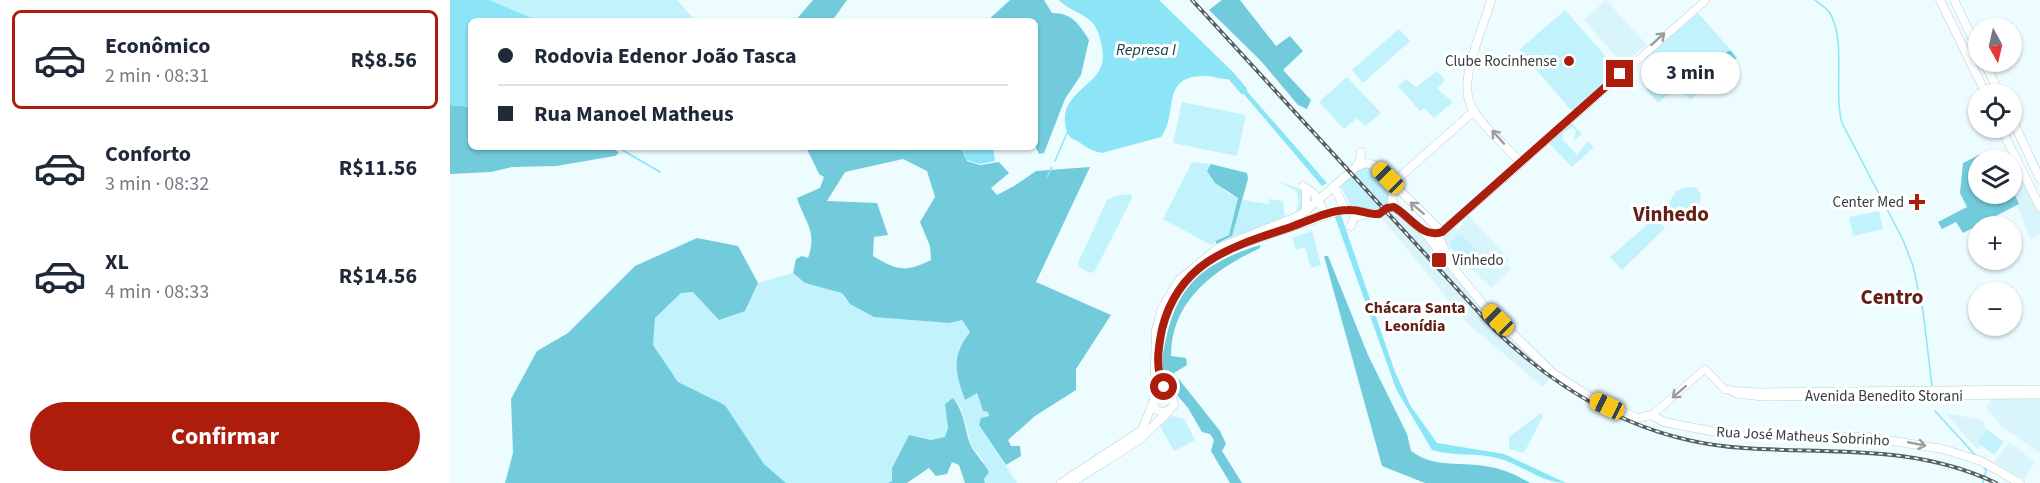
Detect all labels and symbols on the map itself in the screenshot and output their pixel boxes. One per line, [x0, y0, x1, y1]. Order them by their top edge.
north arrow [1968, 18, 2022, 72]
one-way arrow [1650, 33, 1666, 46]
water label: Represa I [1116, 39, 1176, 61]
place label: Clube Rocinhense [1445, 51, 1557, 72]
callout: 3 min [1641, 53, 1740, 95]
marker: Clube Rocinhense [1562, 54, 1576, 68]
route end [1606, 60, 1633, 87]
one-way arrow [1491, 130, 1505, 145]
car [1369, 159, 1407, 197]
place label: Center Med [1833, 192, 1904, 213]
marker: Center Med [1908, 193, 1926, 211]
district label: Vinhedo [1632, 199, 1709, 229]
one-way arrow [1410, 201, 1425, 215]
place label: Vinhedo [1452, 250, 1504, 271]
marker: Vinhedo [1430, 251, 1448, 269]
district label: Centro [1861, 282, 1923, 312]
district label: Chácara Santa Leonídia [1365, 297, 1465, 337]
car [1479, 301, 1517, 339]
route start [1150, 373, 1177, 400]
one-way arrow [1671, 385, 1686, 399]
street label: Avenida Benedito Storani [1805, 386, 1963, 407]
car [1587, 390, 1627, 422]
street label: Rua José Matheus Sobrinho [1716, 421, 1890, 452]
one-way arrow [1907, 439, 1926, 450]

